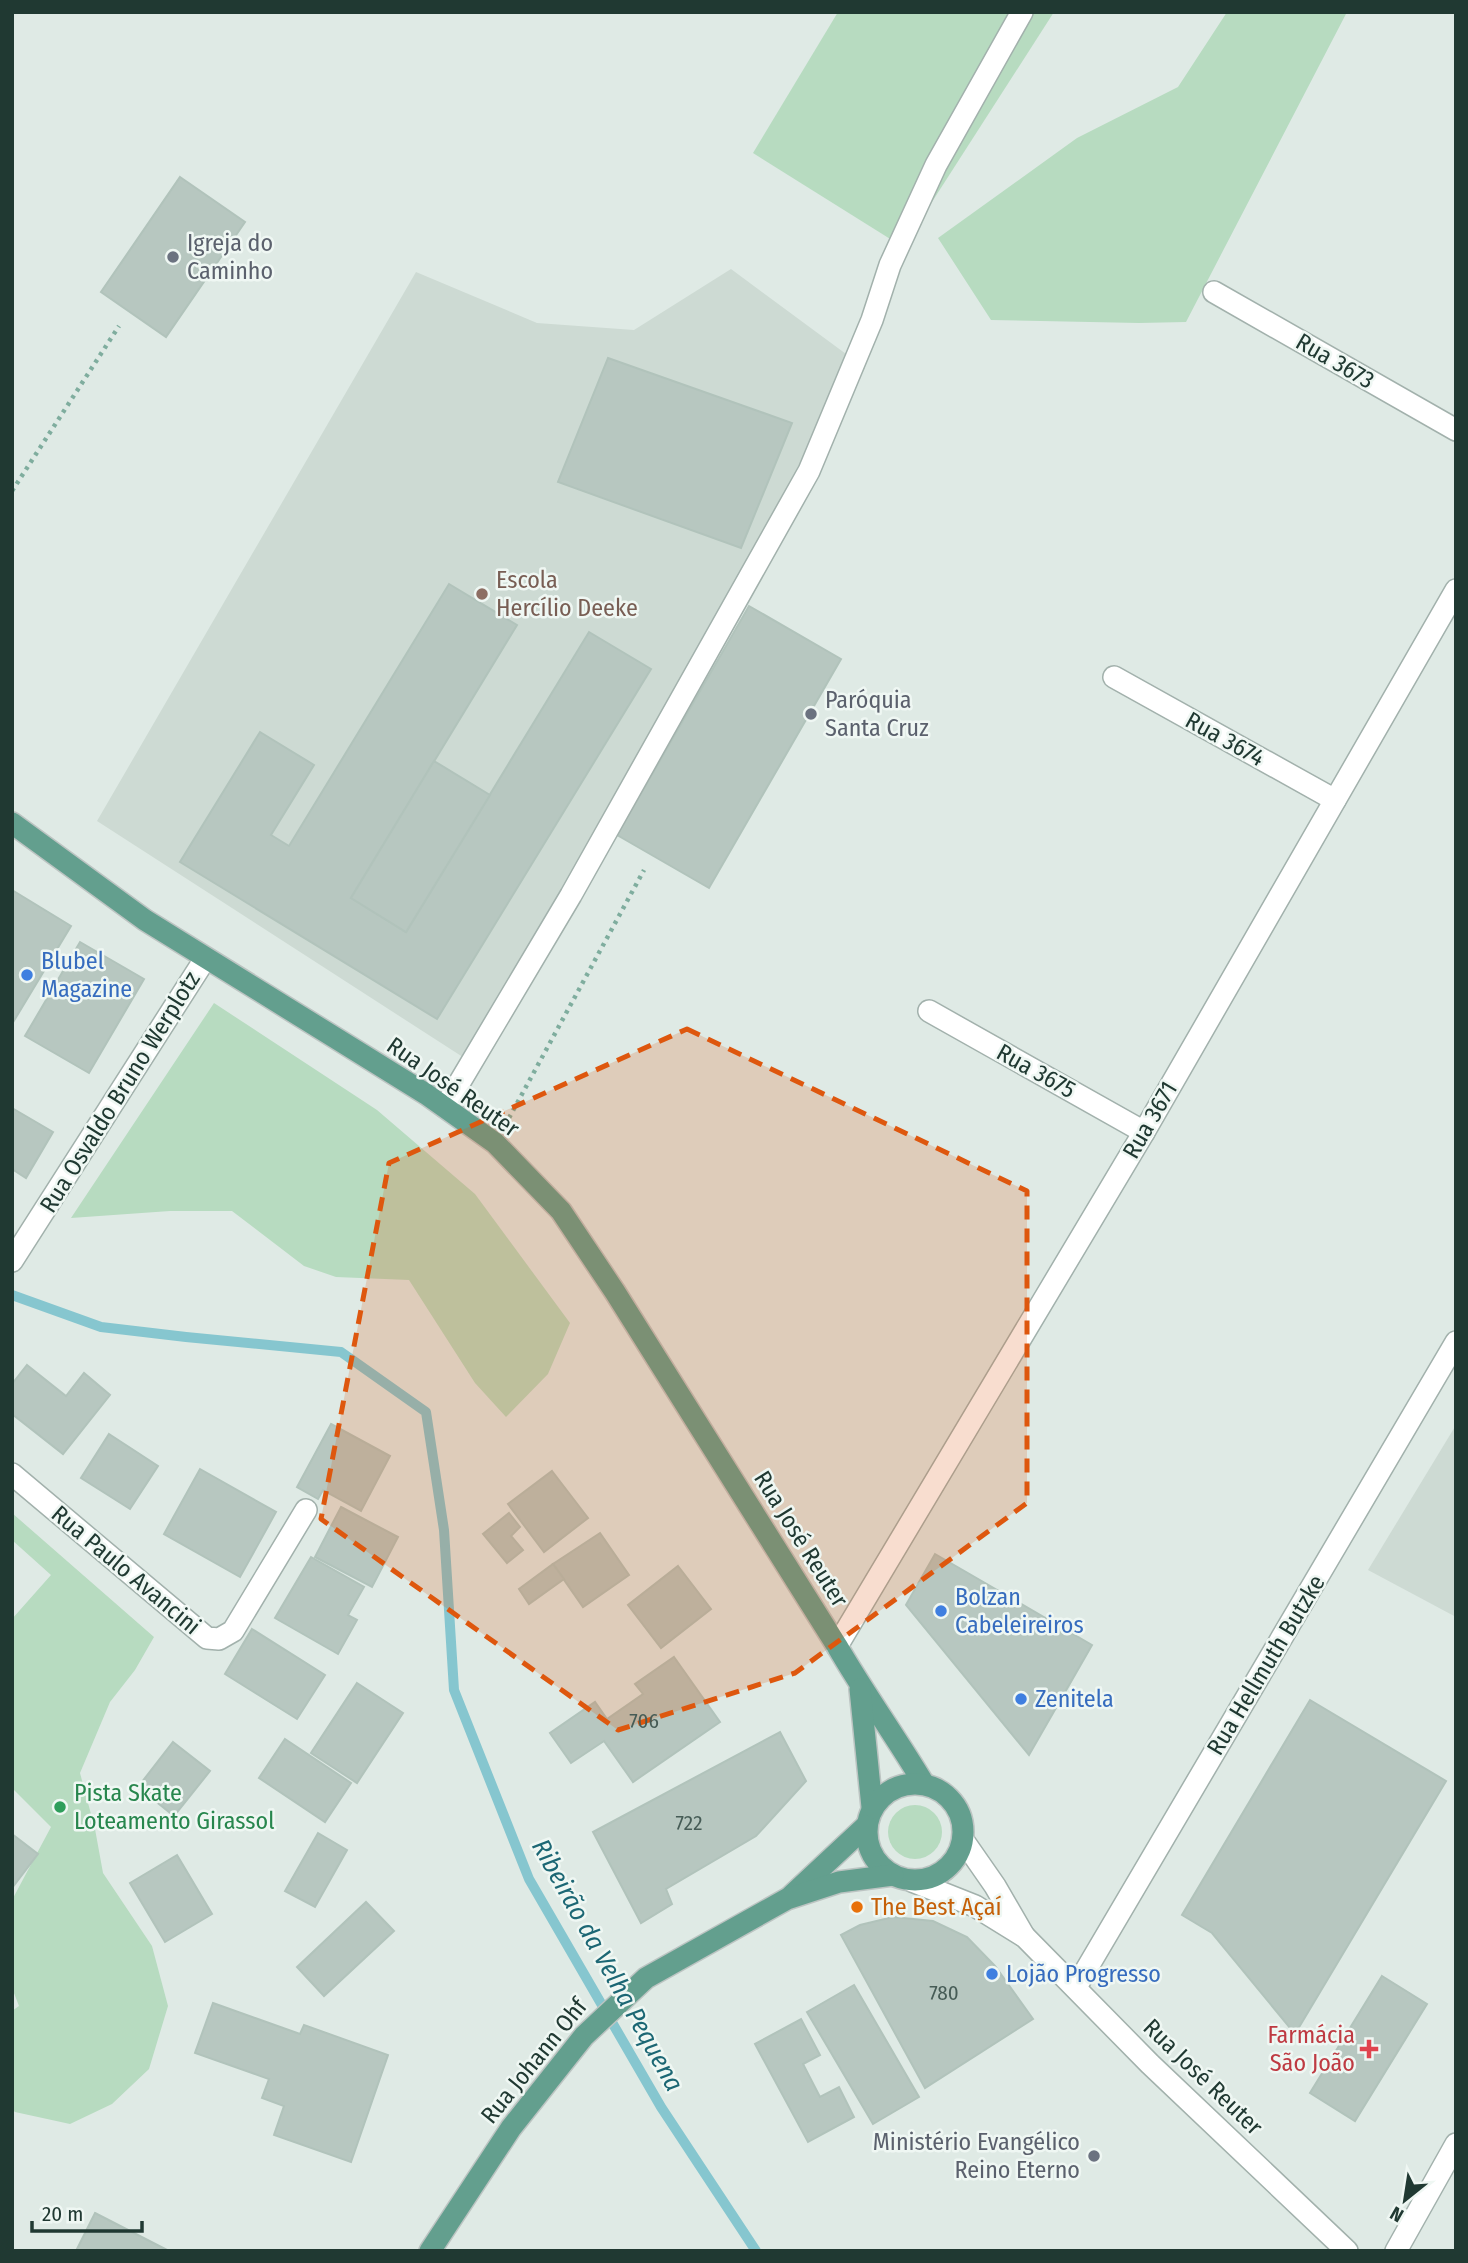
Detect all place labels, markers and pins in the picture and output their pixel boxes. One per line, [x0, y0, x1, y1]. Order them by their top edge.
place label: Igreja do Caminho [187, 229, 273, 285]
marker: Igreja do Caminho [165, 249, 181, 265]
place label: Escola Hercílio Deeke [496, 566, 638, 622]
marker: Escola Hercílio Deeke [474, 586, 490, 602]
place label: Paróquia Santa Cruz [825, 686, 929, 742]
marker: Paróquia Santa Cruz [803, 706, 819, 722]
place label: Blubel Magazine [41, 947, 132, 1003]
marker: Blubel Magazine [19, 967, 35, 983]
place label: Bolzan Cabeleireiros [955, 1583, 1084, 1639]
marker: Bolzan Cabeleireiros [933, 1603, 949, 1619]
place label: Zenitela [1035, 1685, 1114, 1713]
marker: Zenitela [1013, 1691, 1029, 1707]
place label: Pista Skate Loteamento Girassol [74, 1779, 275, 1835]
marker: Pista Skate Loteamento Girassol [52, 1799, 68, 1815]
place label: The Best Açaí [871, 1893, 1001, 1921]
marker: The Best Açaí [849, 1899, 865, 1915]
place label: Lojão Progresso [1006, 1960, 1161, 1988]
marker: Lojão Progresso [984, 1966, 1000, 1982]
place label: Farmácia São João [1267, 2021, 1355, 2077]
marker: Farmácia São João [1361, 2041, 1377, 2057]
place label: Ministério Evangélico Reino Eterno [873, 2128, 1080, 2184]
marker: Ministério Evangélico Reino Eterno [1086, 2148, 1102, 2164]

